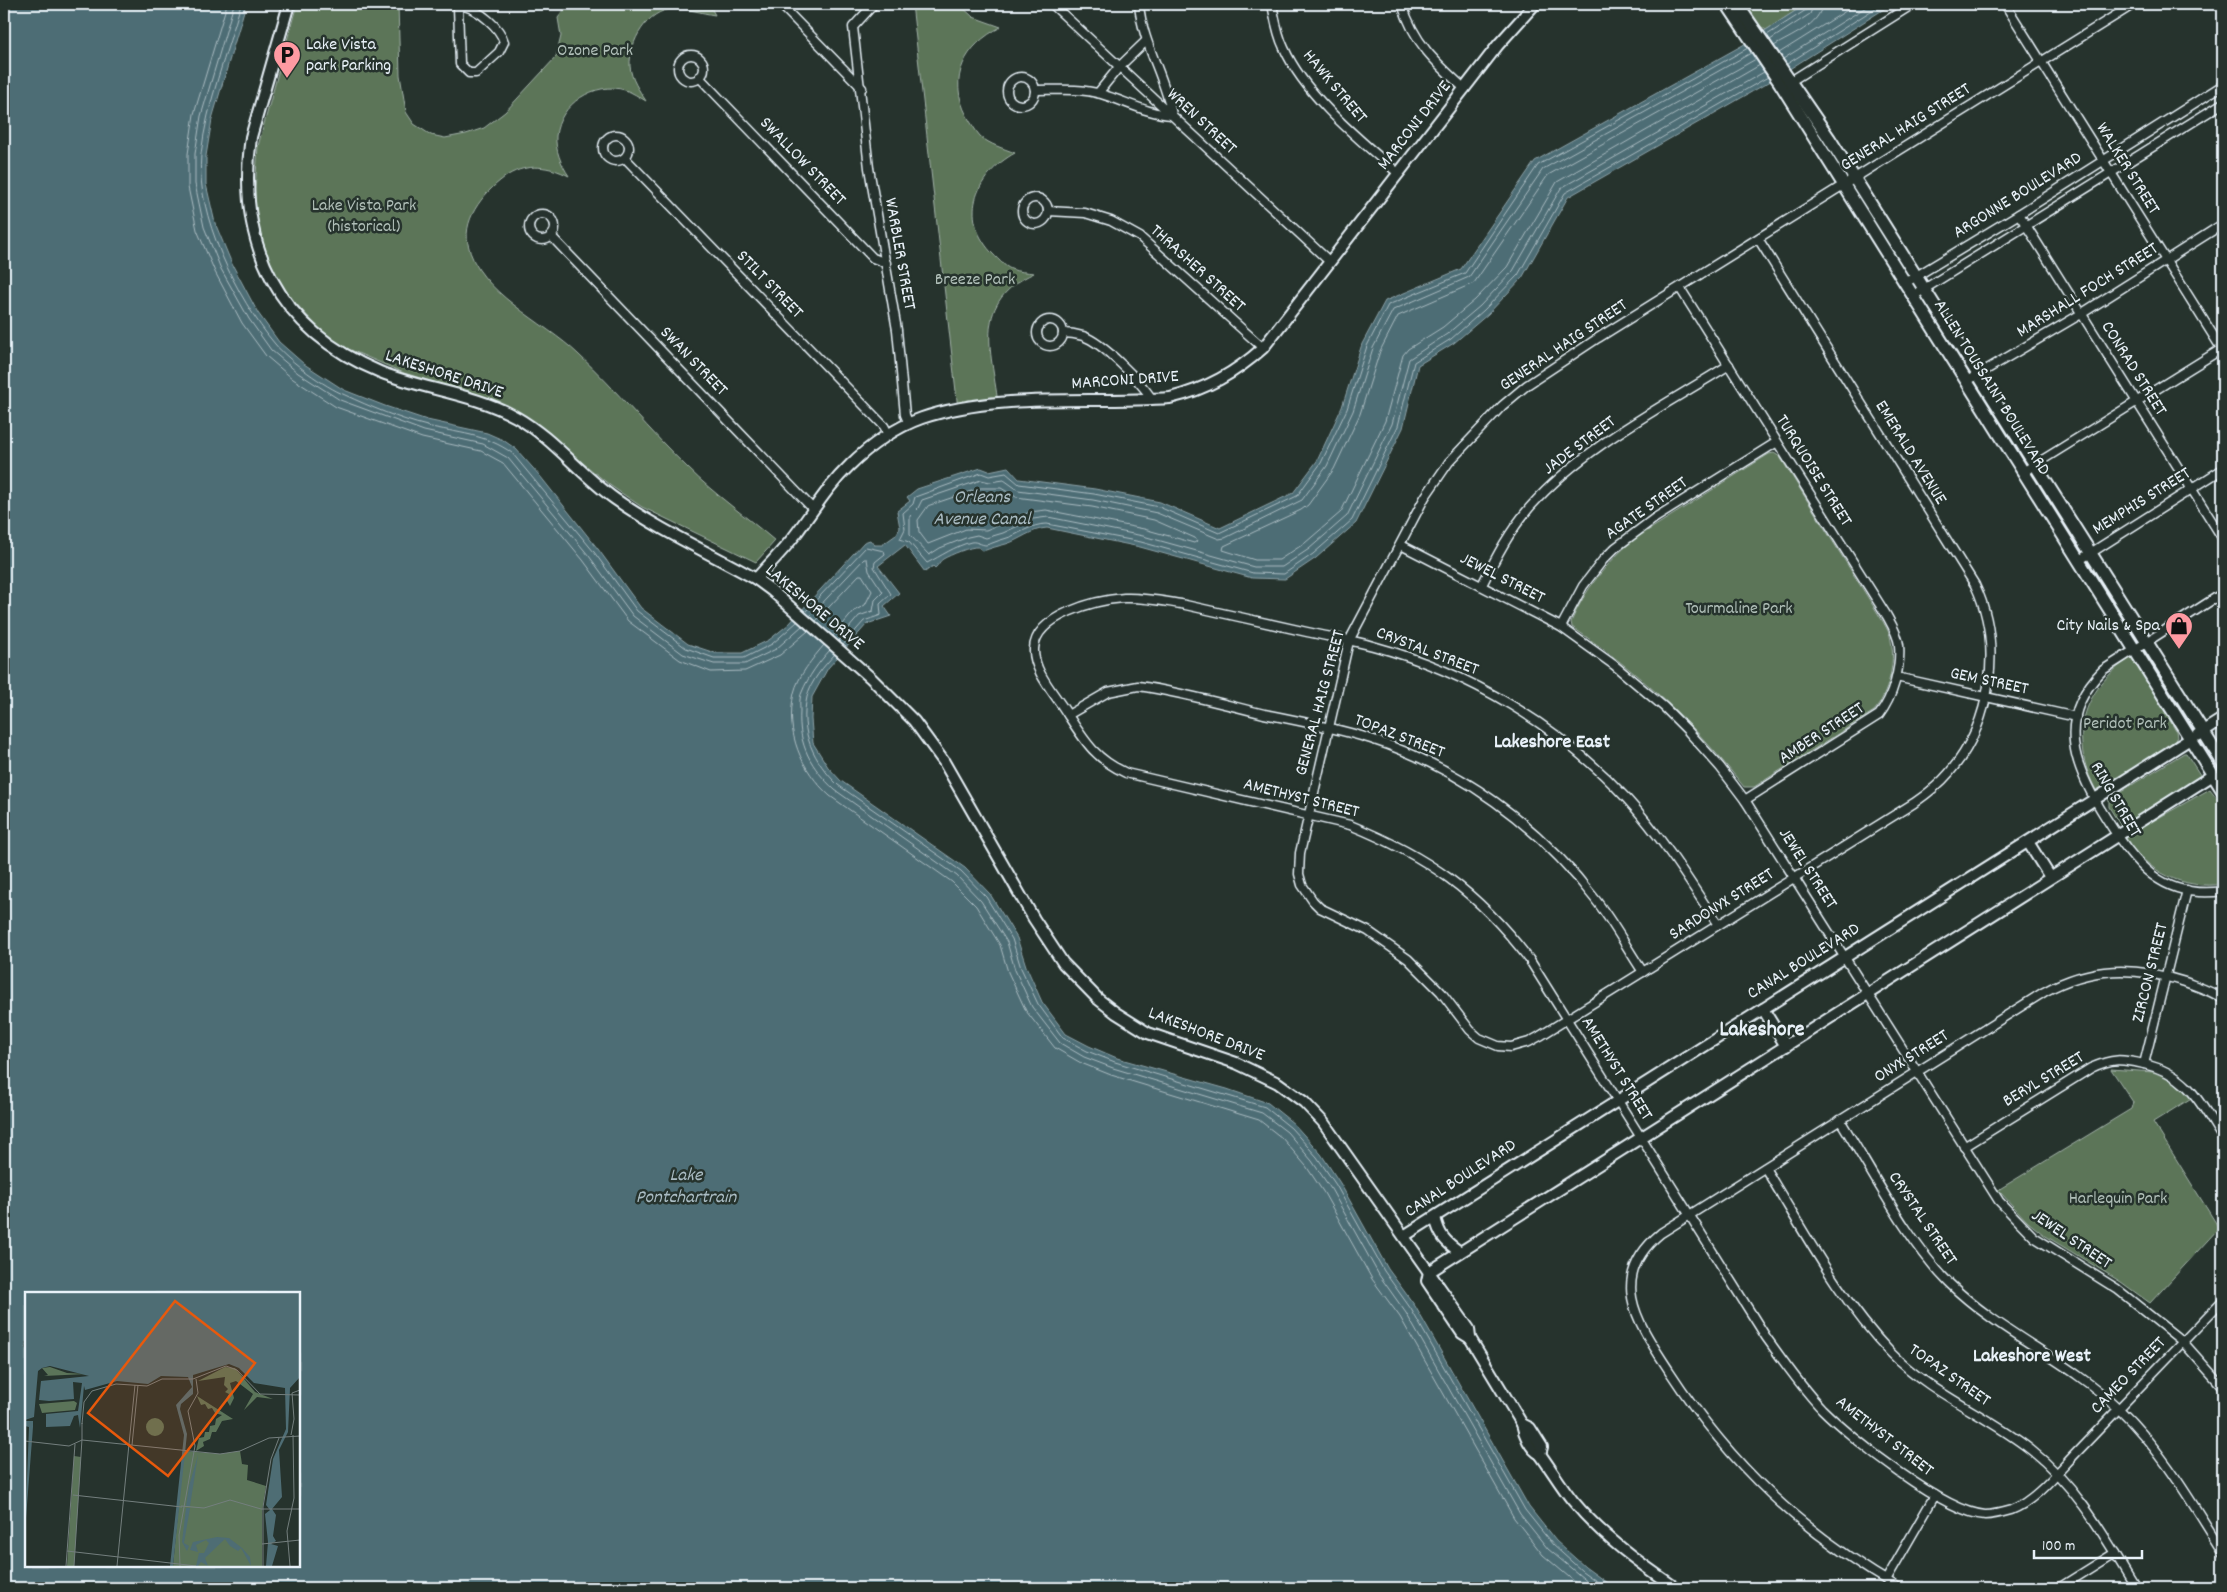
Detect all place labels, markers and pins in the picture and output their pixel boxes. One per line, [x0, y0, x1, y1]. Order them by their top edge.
place label: Lake Vista park Parking [306, 33, 391, 79]
parking icon: Lake Vista park Parking [272, 40, 302, 79]
shop icon: City Nails & Spa [2164, 611, 2194, 650]
place label: City Nails & Spa [2056, 614, 2161, 639]

